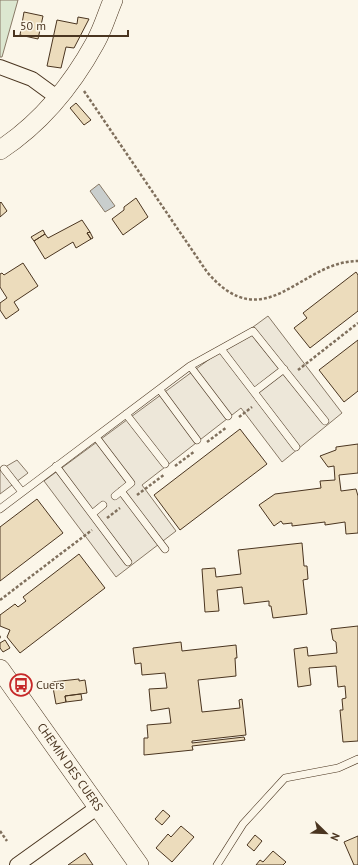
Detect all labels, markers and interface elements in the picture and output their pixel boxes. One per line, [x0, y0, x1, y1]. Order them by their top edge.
scale bar [14, 12, 128, 38]
text: 50 m [20, 18, 46, 33]
bus stop icon: Cuers [8, 672, 34, 698]
place label: Cuers [36, 677, 64, 692]
street label: CHEMIN DES CUERS [34, 720, 106, 814]
north arrow [306, 813, 346, 853]
text: N [327, 831, 343, 843]

